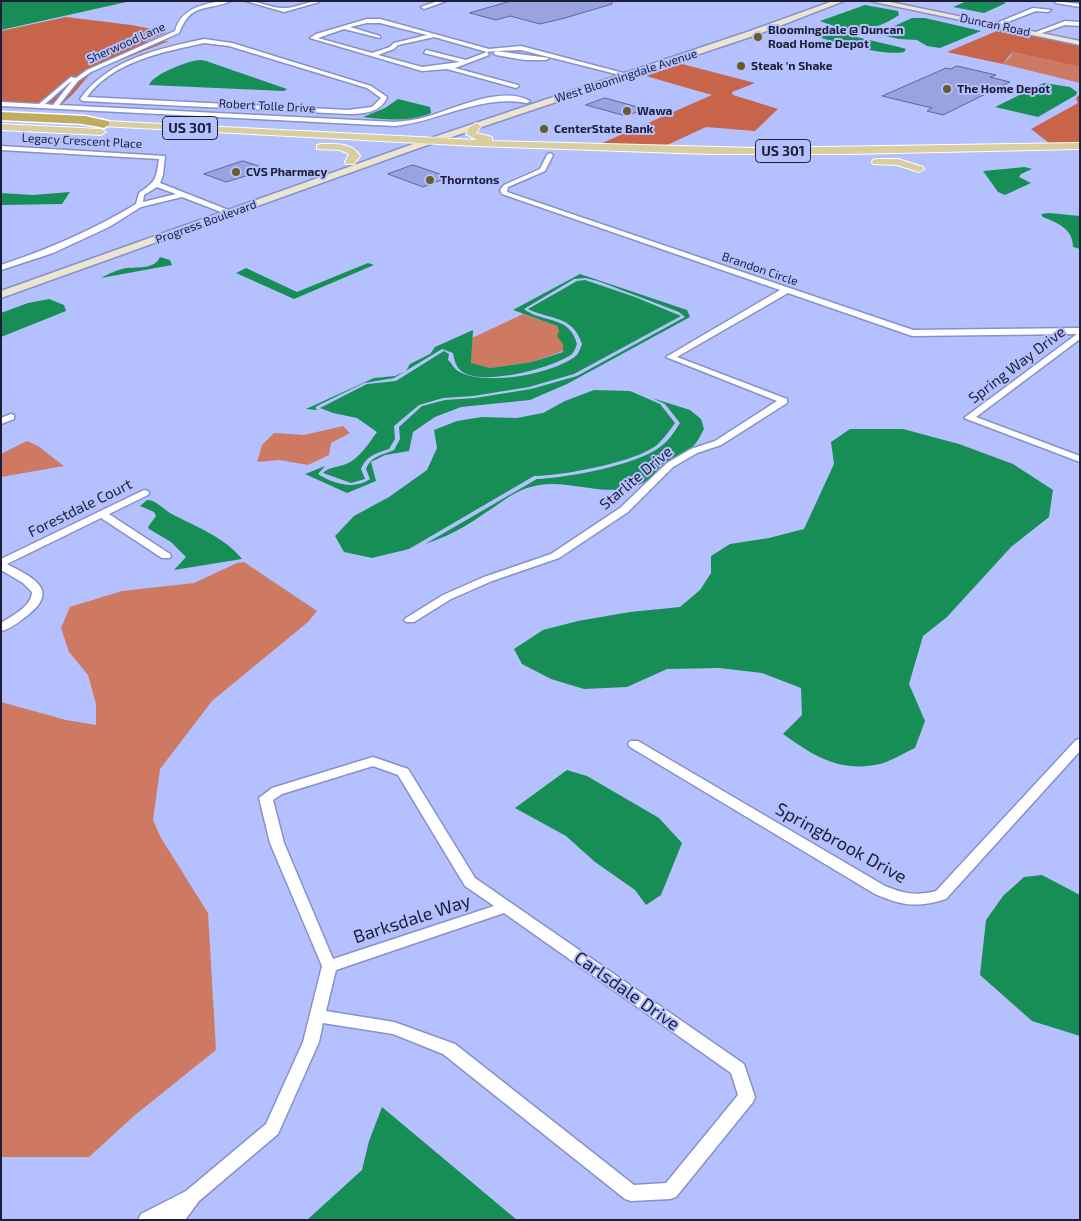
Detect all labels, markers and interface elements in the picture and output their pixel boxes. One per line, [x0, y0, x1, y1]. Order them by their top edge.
street label: Duncan Road [959, 11, 1031, 39]
street label: Sherwood Lane [85, 19, 167, 67]
place label: Bloomingdale @ Duncan Road Home Depot [768, 23, 903, 51]
marker: Bloomingdale @ Duncan Road Home Depot [752, 31, 764, 43]
street label: West Bloomingdale Avenue [553, 46, 699, 106]
place label: Steak 'n Shake [751, 59, 833, 73]
marker: Steak 'n Shake [735, 60, 747, 72]
place label: The Home Depot [957, 82, 1050, 96]
marker: The Home Depot [941, 83, 953, 95]
street label: Robert Tolle Drive [218, 96, 316, 116]
place label: Wawa [637, 104, 672, 118]
marker: Wawa [621, 105, 633, 117]
road number: US 301 [162, 116, 218, 140]
place label: CenterState Bank [554, 122, 653, 136]
marker: CenterState Bank [538, 123, 550, 135]
street label: Legacy Crescent Place [21, 131, 143, 151]
road number: US 301 [756, 140, 810, 162]
place label: CVS Pharmacy [246, 165, 327, 179]
marker: CVS Pharmacy [230, 166, 242, 178]
place label: Thorntons [440, 173, 499, 187]
marker: Thorntons [424, 174, 436, 186]
street label: Progress Boulevard [153, 197, 259, 247]
street label: Brandon Circle [720, 249, 800, 289]
street label: Spring Way Drive [965, 323, 1069, 407]
street label: Starlite Drive [596, 442, 676, 514]
street label: Forestdale Court [25, 475, 135, 541]
street label: Springbrook Drive [772, 798, 910, 888]
street label: Barksdale Way [351, 890, 473, 948]
street label: Carlsdale Drive [570, 947, 684, 1035]

